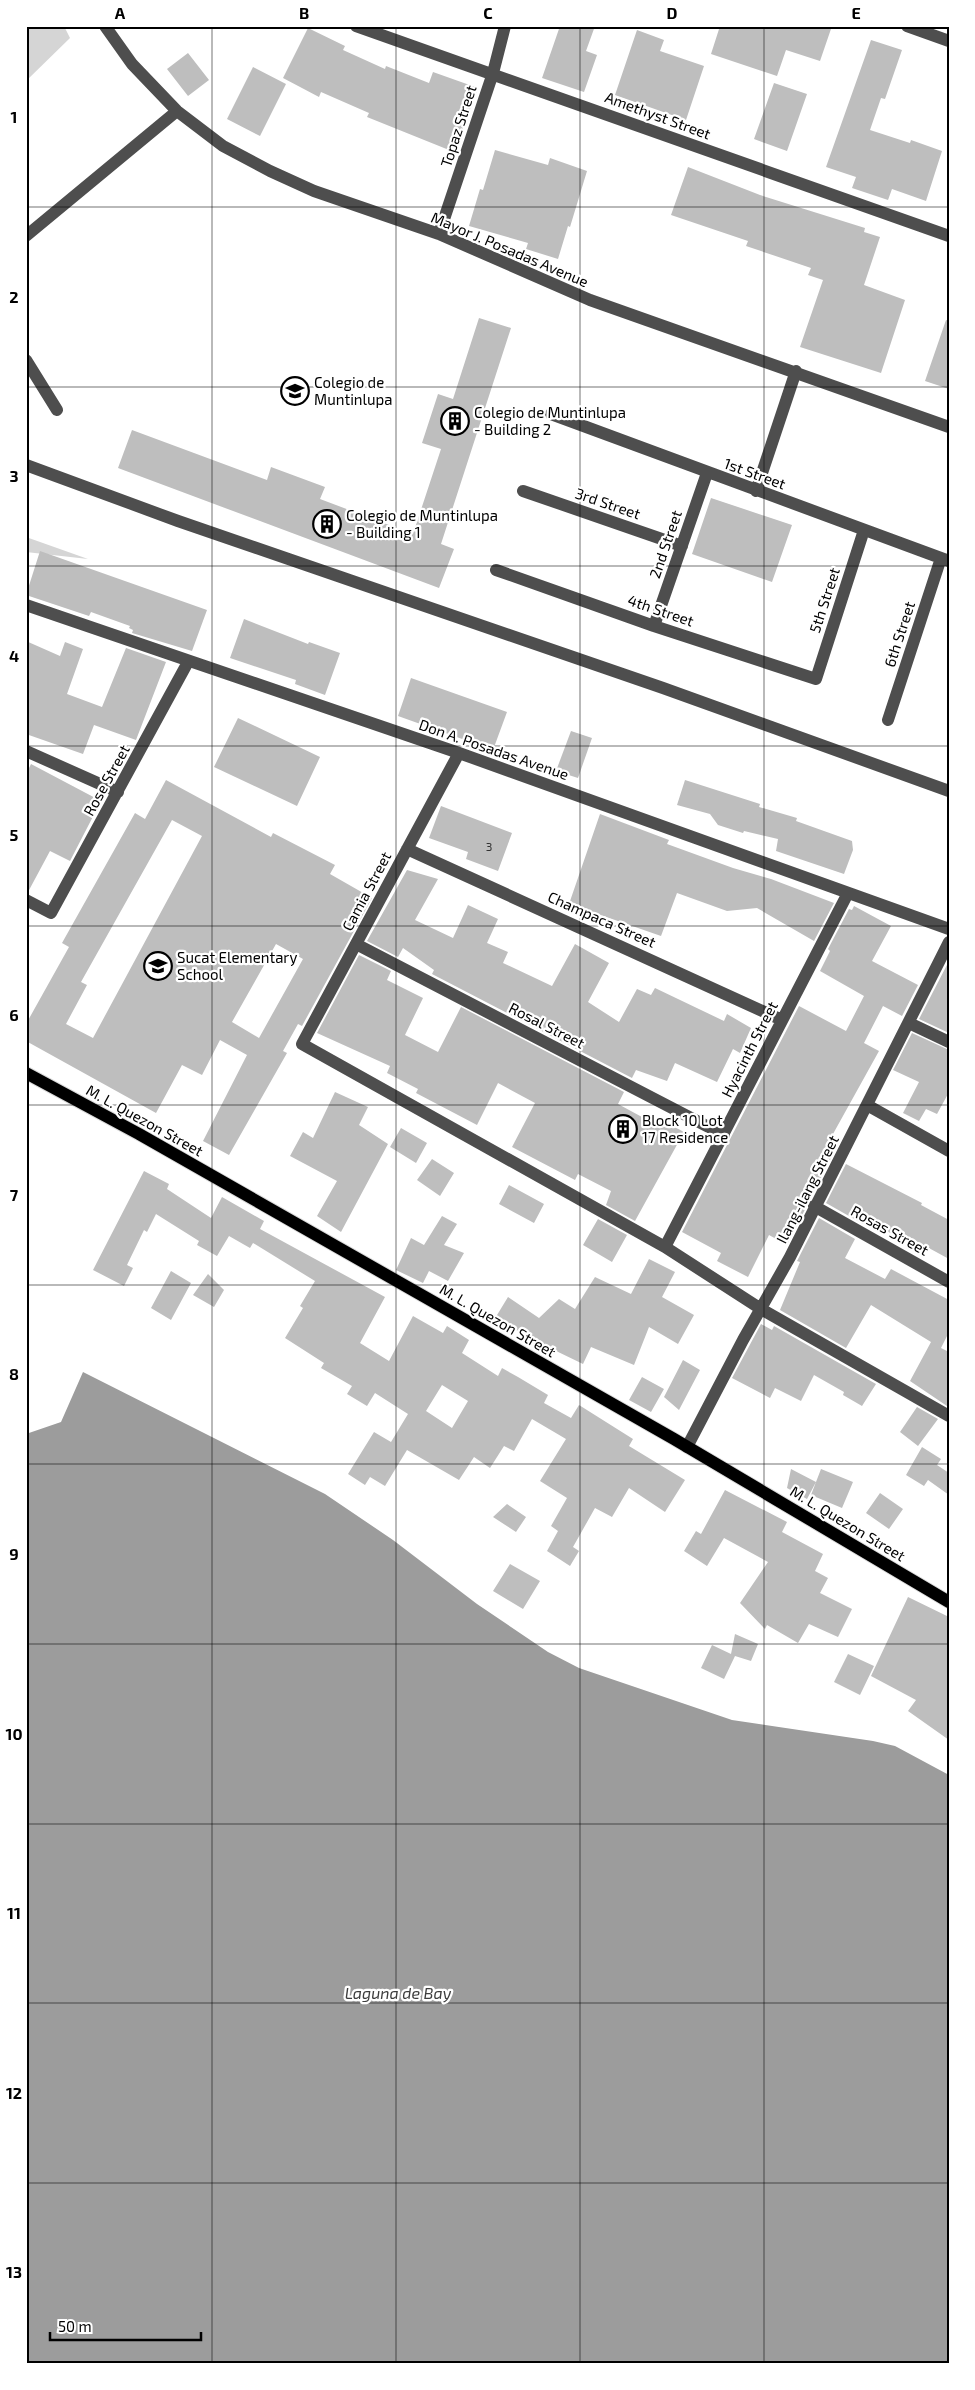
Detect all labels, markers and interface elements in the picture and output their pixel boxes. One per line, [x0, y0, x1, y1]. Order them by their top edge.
text: A [115, 3, 126, 22]
text: B [299, 3, 309, 22]
text: C [483, 3, 493, 22]
text: D [667, 3, 678, 22]
text: E [851, 3, 861, 22]
street label: Topaz Street [436, 82, 480, 169]
street label: Amethyst Street [603, 88, 714, 143]
text: 1 [11, 107, 17, 126]
street label: Mayor J. Posadas Avenue [429, 208, 591, 290]
text: 2 [9, 287, 19, 306]
place label: Colegio de Muntinlupa [314, 373, 393, 408]
school or university icon: Colegio de Muntinlupa [280, 376, 310, 406]
place label: Colegio de Muntinlupa - Building 2 [474, 403, 626, 438]
building icon: Colegio de Muntinlupa - Building 2 [440, 406, 470, 436]
street label: 1st Street [722, 454, 789, 493]
text: 3 [9, 466, 19, 485]
street label: 3rd Street [573, 483, 643, 523]
place label: Colegio de Muntinlupa - Building 1 [346, 506, 498, 541]
street label: 2nd Street [645, 507, 685, 580]
building icon: Colegio de Muntinlupa - Building 1 [312, 509, 342, 539]
street label: 5th Street [805, 565, 843, 635]
street label: 4th Street [626, 590, 697, 630]
street label: 6th Street [880, 599, 918, 669]
text: 4 [9, 646, 19, 665]
street label: Don A. Posadas Avenue [417, 715, 571, 783]
street label: Rose Street [79, 741, 133, 819]
text: 5 [10, 825, 19, 844]
house number: 3 [486, 839, 492, 853]
street label: Camia Street [338, 848, 394, 934]
street label: Champaca Street [545, 887, 659, 951]
place label: Sucat Elementary School [177, 948, 297, 983]
school or university icon: Sucat Elementary School [143, 951, 173, 981]
street label: Rosal Street [506, 998, 588, 1052]
street label: Hyacinth Street [717, 998, 781, 1100]
text: 6 [9, 1005, 19, 1024]
street label: M. L. Quezon Street [83, 1080, 207, 1161]
place label: Block 10 Lot 17 Residence [642, 1111, 728, 1146]
building icon: Block 10 Lot 17 Residence [608, 1114, 638, 1144]
street label: Ilang-ilang Street [772, 1132, 842, 1246]
text: 7 [10, 1185, 19, 1204]
street label: Rosas Street [848, 1201, 932, 1259]
street label: M. L. Quezon Street [436, 1279, 559, 1362]
text: 8 [9, 1364, 19, 1383]
street label: M. L. Quezon Street [787, 1482, 909, 1565]
text: 9 [9, 1544, 19, 1563]
text: 10 [5, 1724, 23, 1743]
text: 11 [7, 1903, 21, 1922]
water label: Laguna de Bay [345, 1983, 452, 2003]
text: 12 [6, 2083, 22, 2102]
text: 13 [6, 2262, 22, 2281]
scale bar [50, 2310, 201, 2342]
text: 50 m [58, 2317, 92, 2335]

